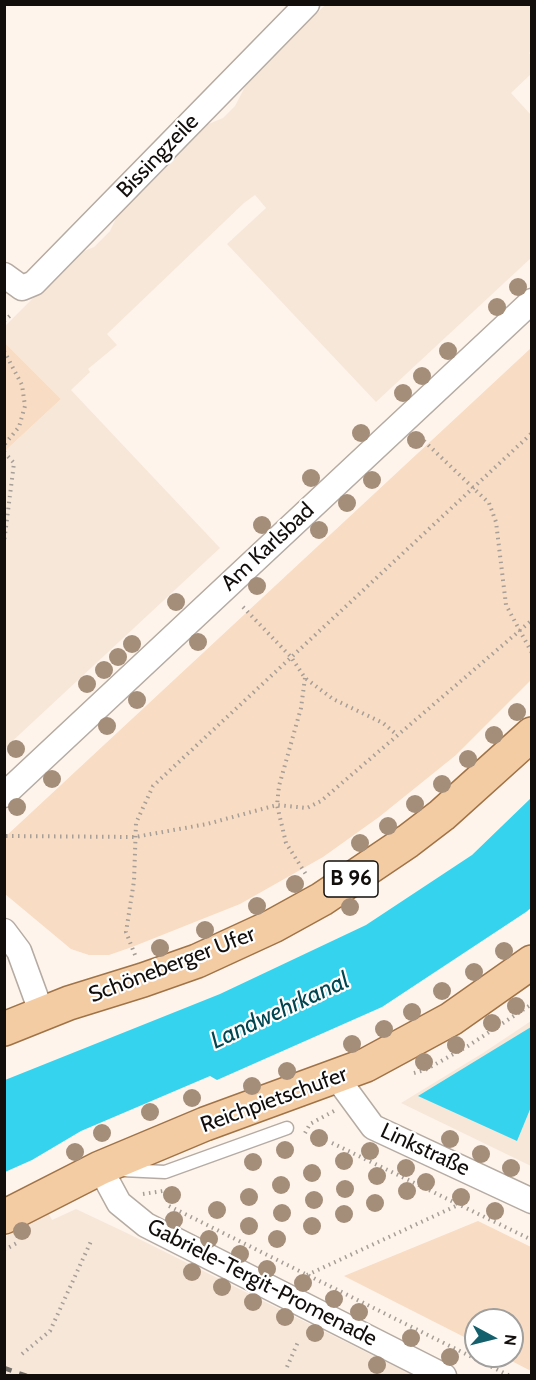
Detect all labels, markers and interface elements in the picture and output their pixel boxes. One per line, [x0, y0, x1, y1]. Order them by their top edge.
street label: Bissingzeile [112, 109, 204, 203]
street label: Am Karlsbad [216, 497, 320, 597]
road number: B 96 [324, 861, 378, 897]
street label: Schöneberger Ufer [85, 921, 259, 1009]
water label: Landwehrkanal [206, 966, 354, 1056]
street label: Reichpietschufer [197, 1061, 351, 1139]
street label: Linkstraße [376, 1118, 474, 1182]
street label: Gabriele-Tergit-Promenade [143, 1214, 381, 1352]
north arrow [464, 1308, 524, 1368]
text: N [500, 1333, 520, 1347]

